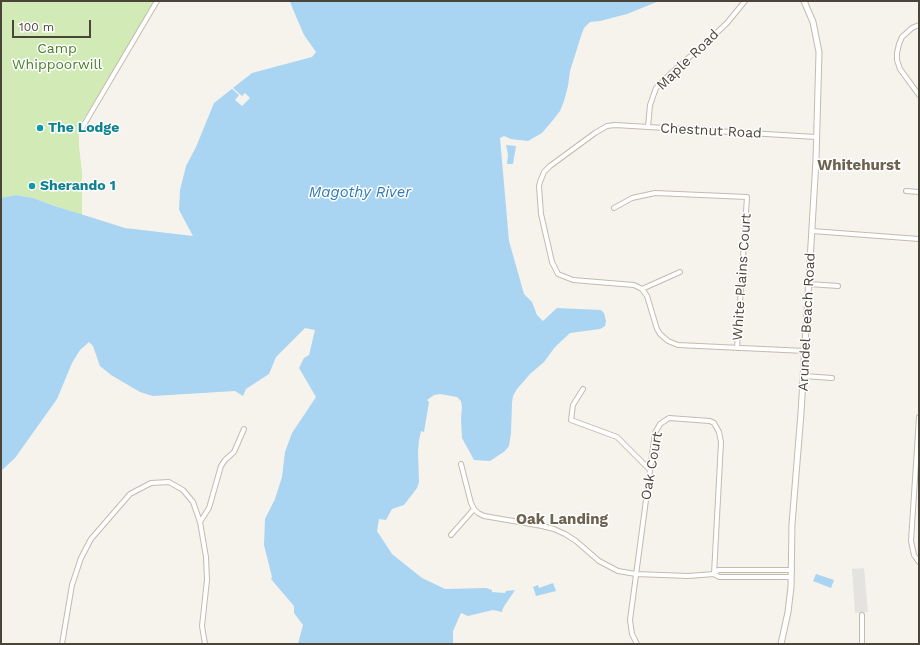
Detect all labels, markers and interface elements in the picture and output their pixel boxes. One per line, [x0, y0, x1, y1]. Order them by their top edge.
scale bar [14, 12, 93, 38]
text: 100 m [19, 20, 54, 34]
street label: Maple Road [653, 26, 723, 94]
park label: Camp Whippoorwill [12, 41, 102, 74]
place label: The Lodge [48, 120, 119, 136]
street label: Chestnut Road [660, 120, 762, 142]
marker: The Lodge [35, 123, 45, 133]
district label: Whitehurst [817, 157, 901, 175]
place label: Sherando 1 [40, 178, 116, 194]
marker: Sherando 1 [27, 181, 37, 191]
water label: Magothy River [309, 184, 411, 202]
street label: White Plains Court [729, 213, 755, 341]
street label: Arundel Beach Road [795, 252, 819, 392]
street label: Oak Court [638, 431, 666, 501]
district label: Oak Landing [516, 511, 608, 529]

